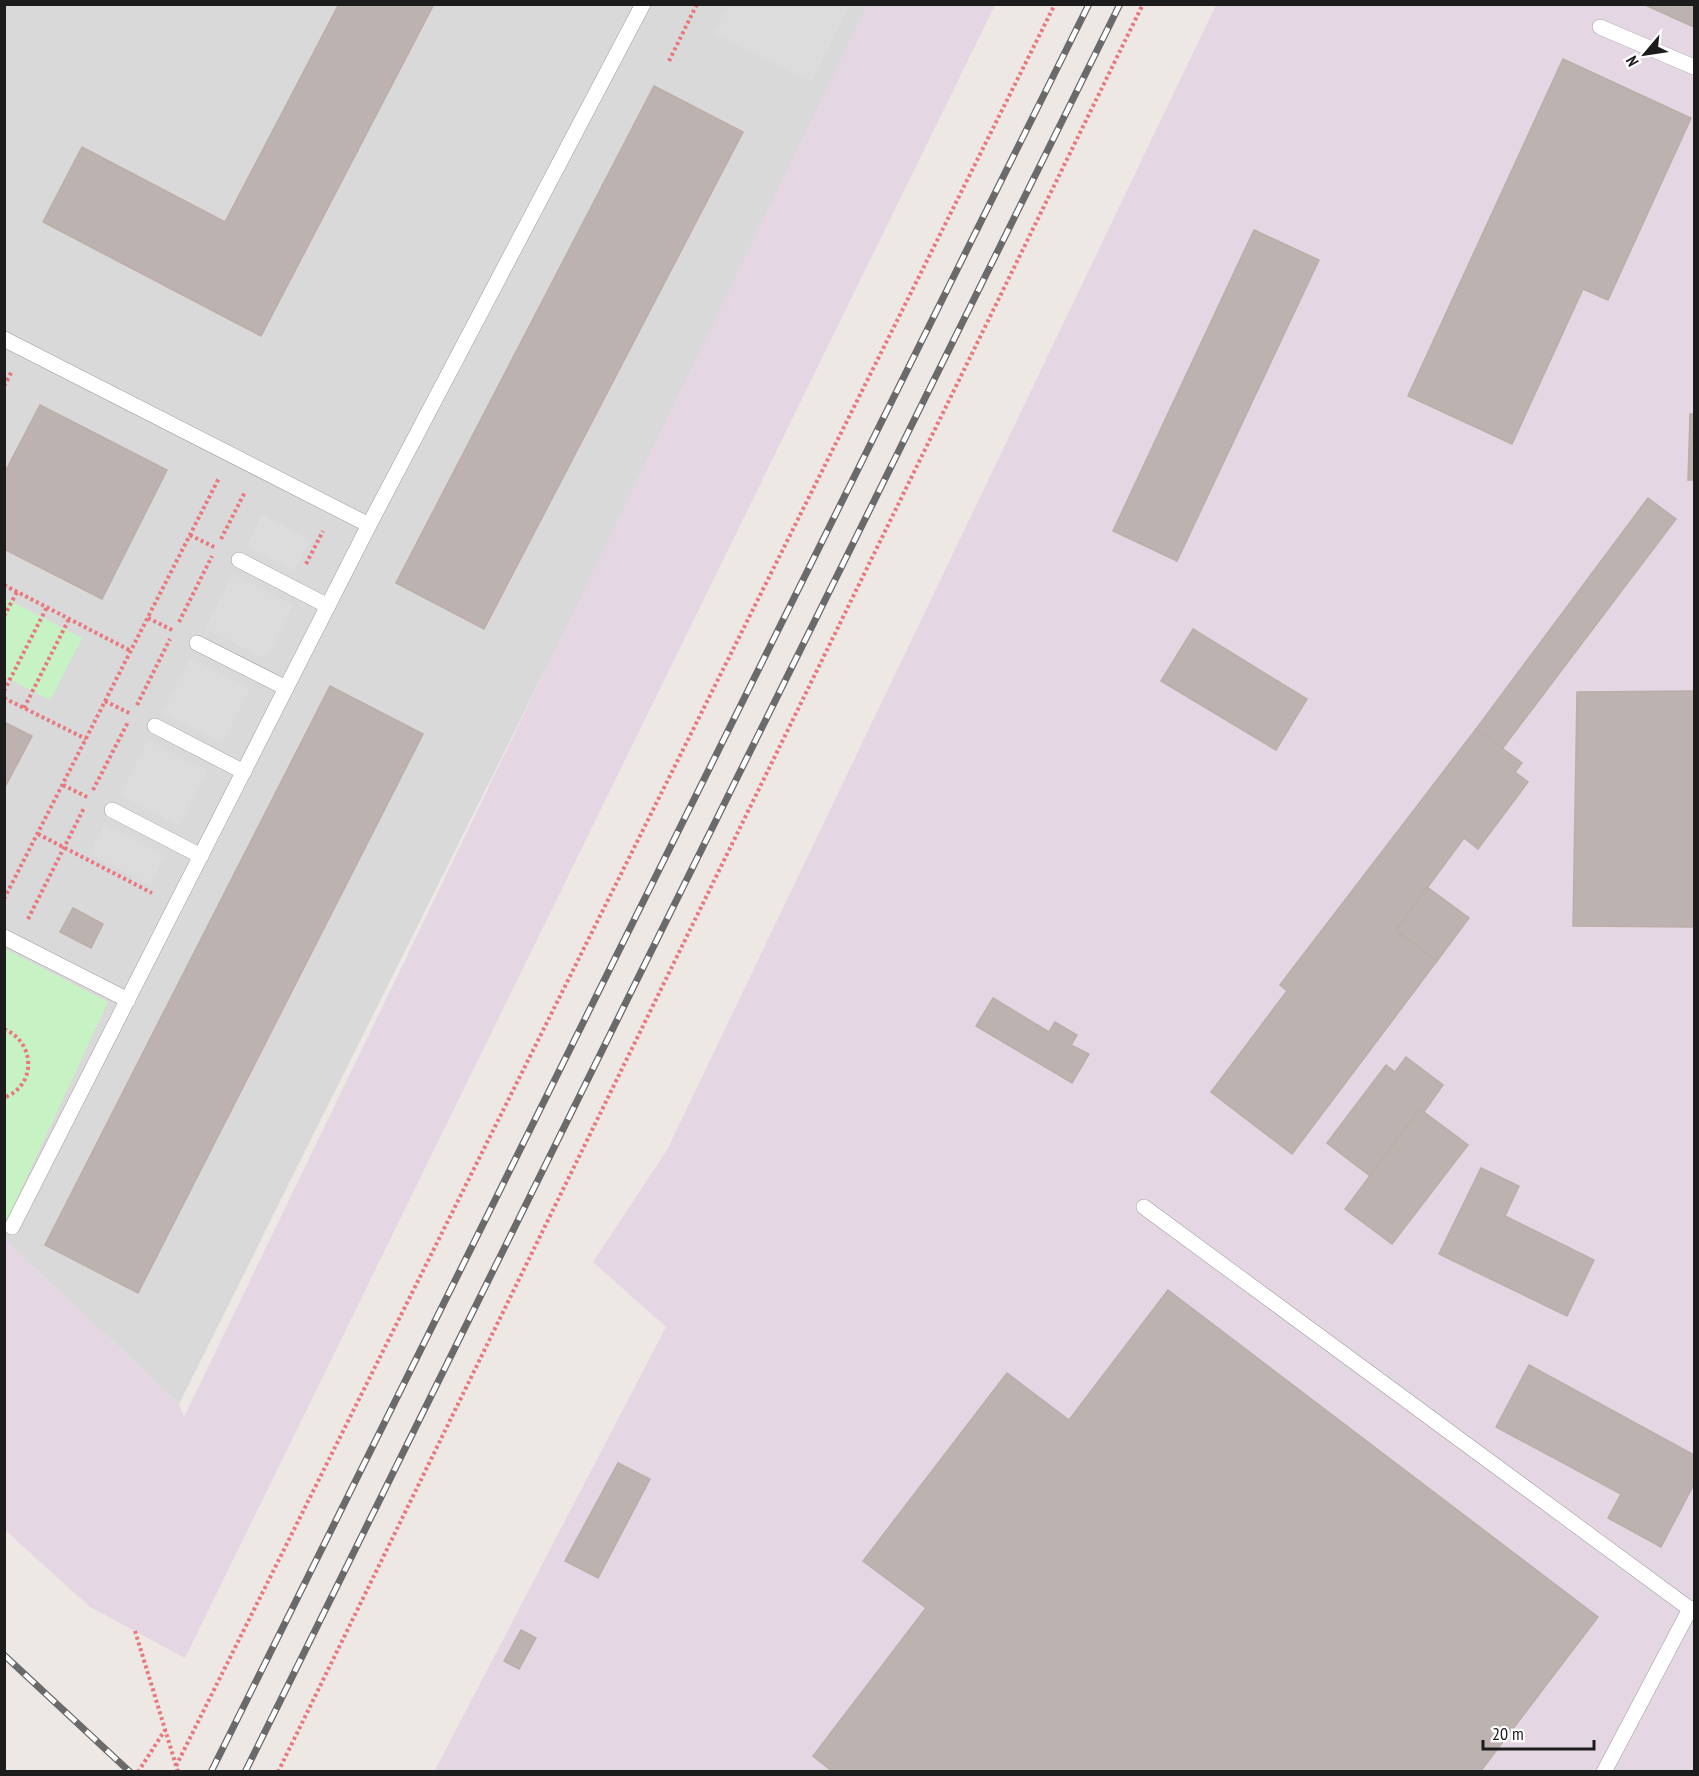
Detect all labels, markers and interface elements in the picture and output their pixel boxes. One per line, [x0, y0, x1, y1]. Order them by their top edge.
north arrow [1615, 24, 1675, 84]
text: N [1621, 53, 1643, 70]
scale bar [1483, 1713, 1594, 1751]
text: 20 m [1492, 1722, 1524, 1745]

